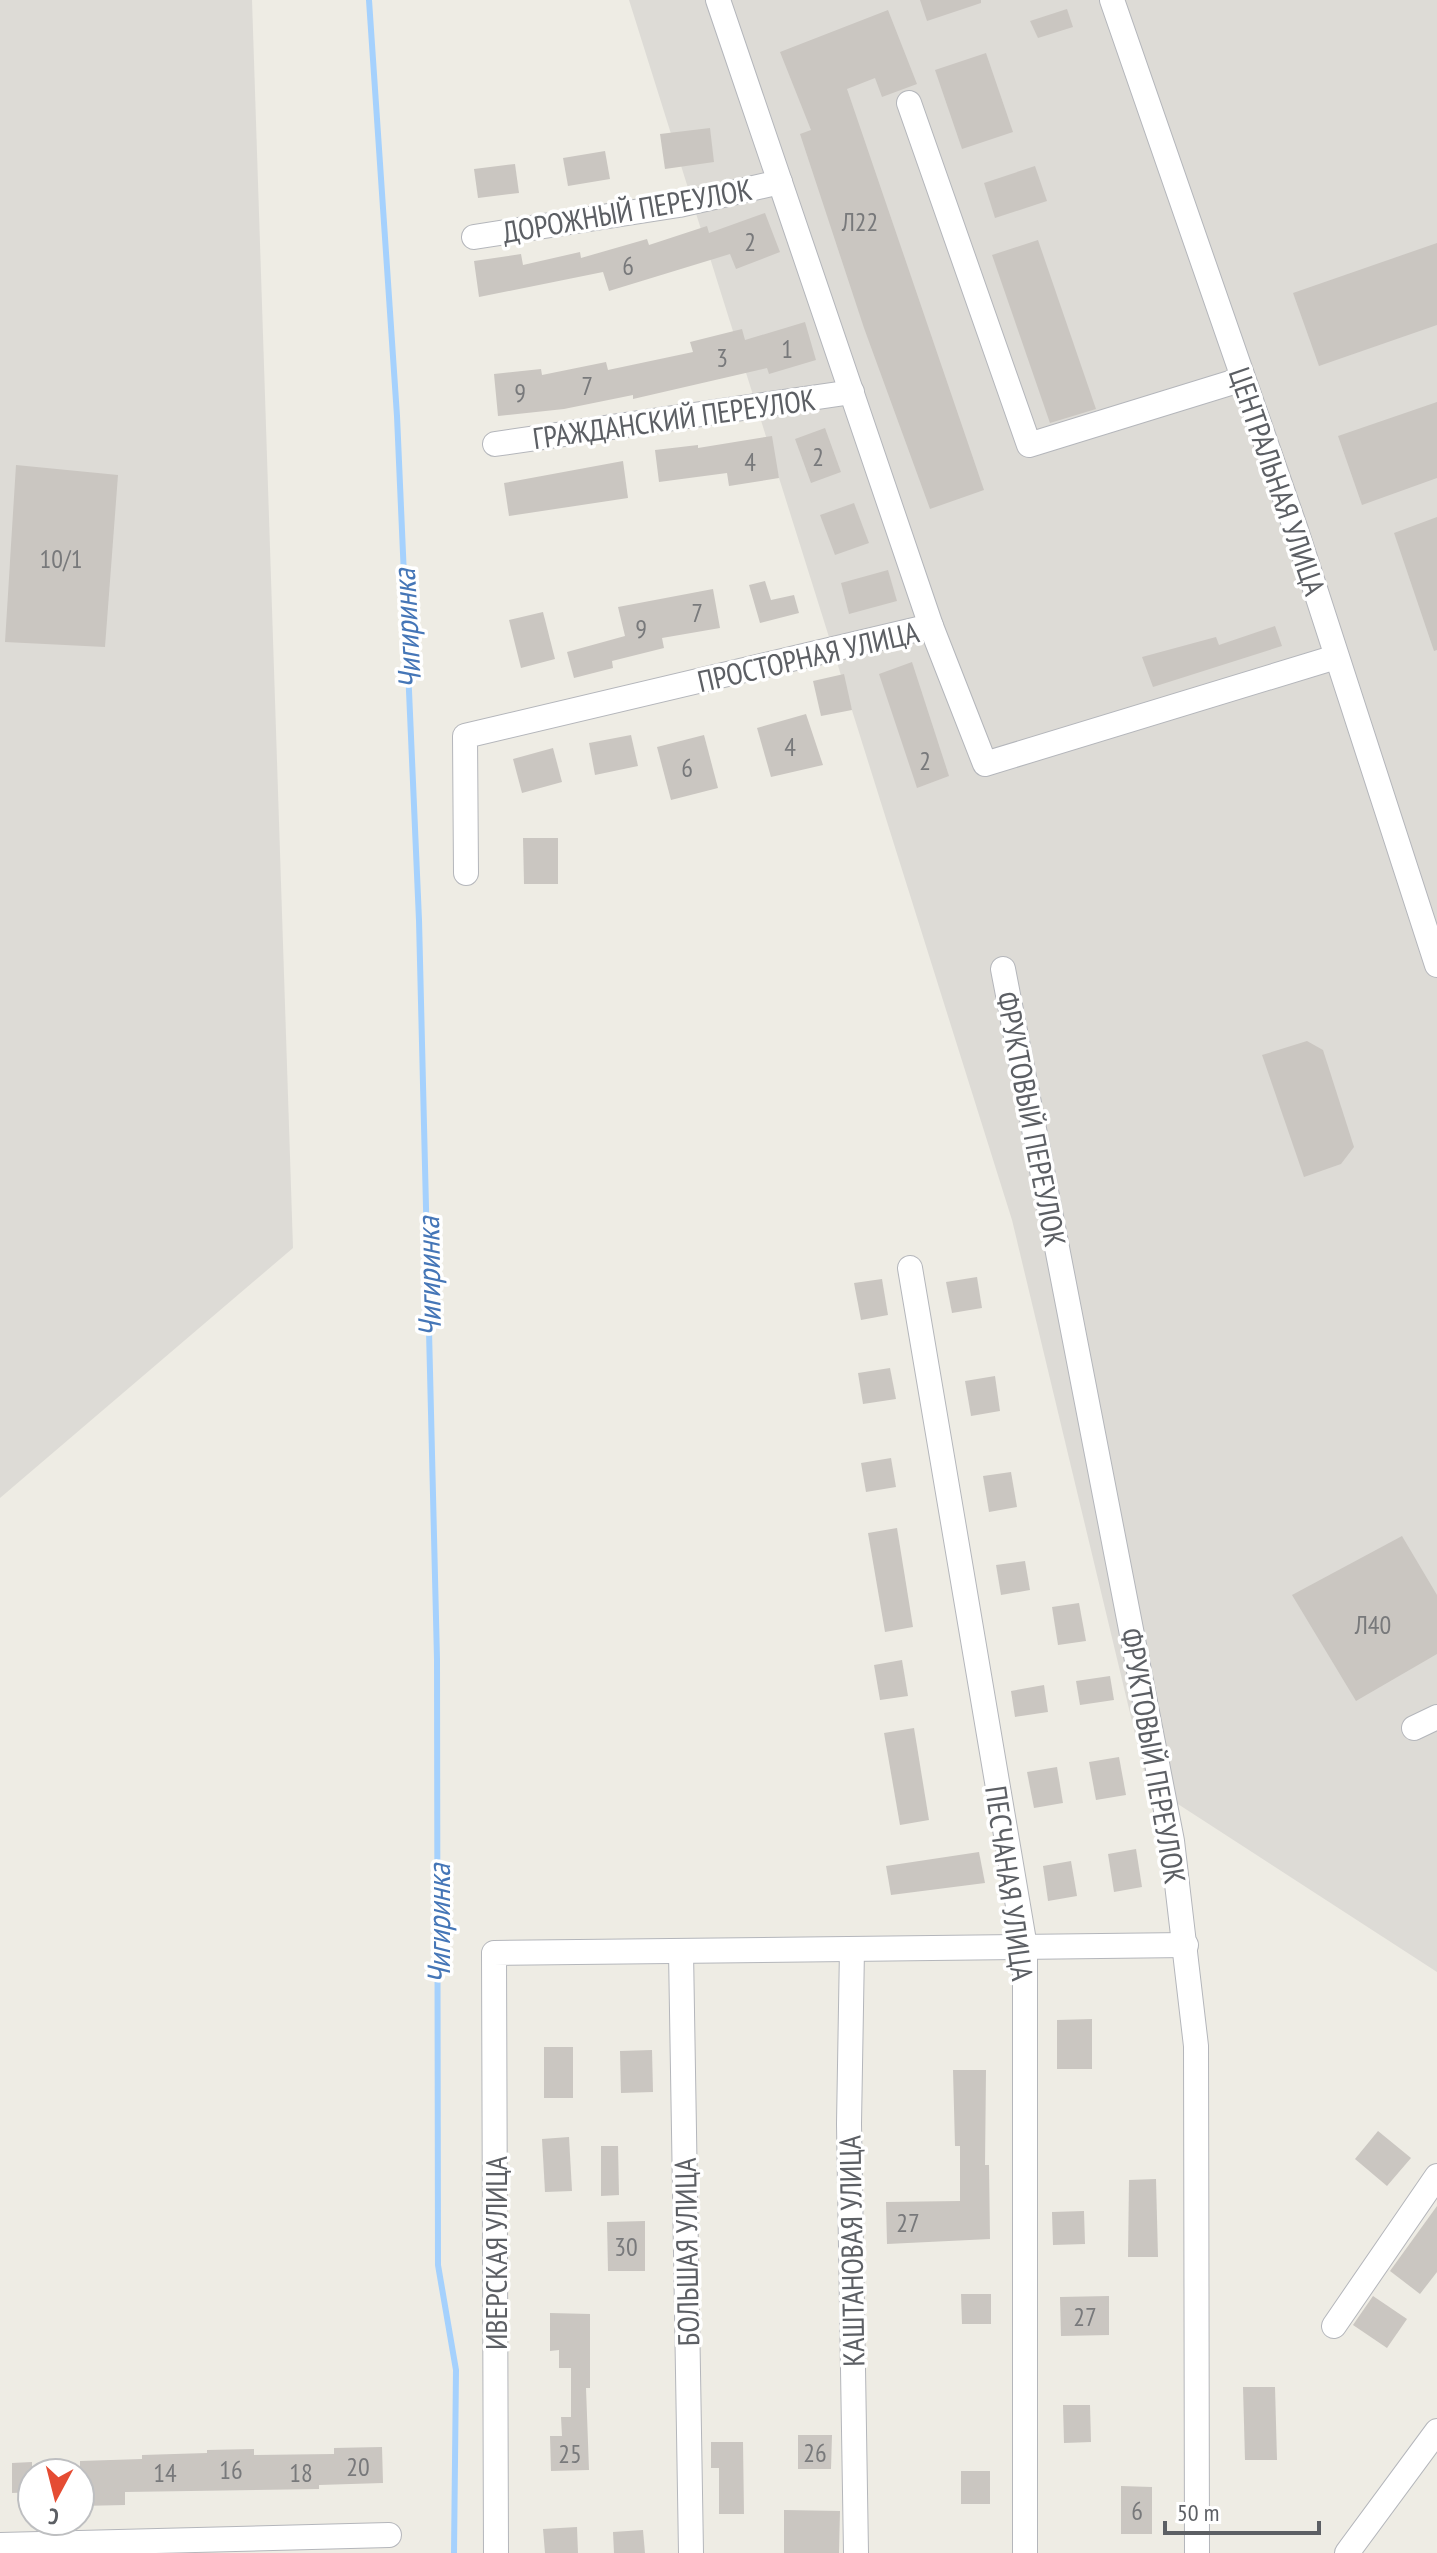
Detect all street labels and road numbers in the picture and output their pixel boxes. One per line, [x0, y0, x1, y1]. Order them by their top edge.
street label: ДОРОЖНЫЙ ПЕРЕУЛОК [499, 169, 755, 251]
street label: ЦЕНТРАЛЬНАЯ УЛИЦА [1221, 362, 1336, 601]
street label: ГРАЖДАНСКИЙ ПЕРЕУЛОК [530, 379, 818, 457]
street label: ПРОСТОРНАЯ УЛИЦА [694, 611, 923, 700]
street label: ФРУКТОВЫЙ ПЕРЕУЛОК [988, 988, 1076, 1250]
street label: ФРУКТОВЫЙ ПЕРЕУЛОК [1112, 1625, 1196, 1887]
street label: ПЕСЧАНАЯ УЛИЦА [977, 1783, 1043, 1984]
street label: КАШТАНОВАЯ УЛИЦА [829, 2134, 873, 2367]
street label: ИВЕРСКАЯ УЛИЦА [476, 2155, 515, 2350]
street label: БОЛЬШАЯ УЛИЦА [665, 2157, 707, 2346]

